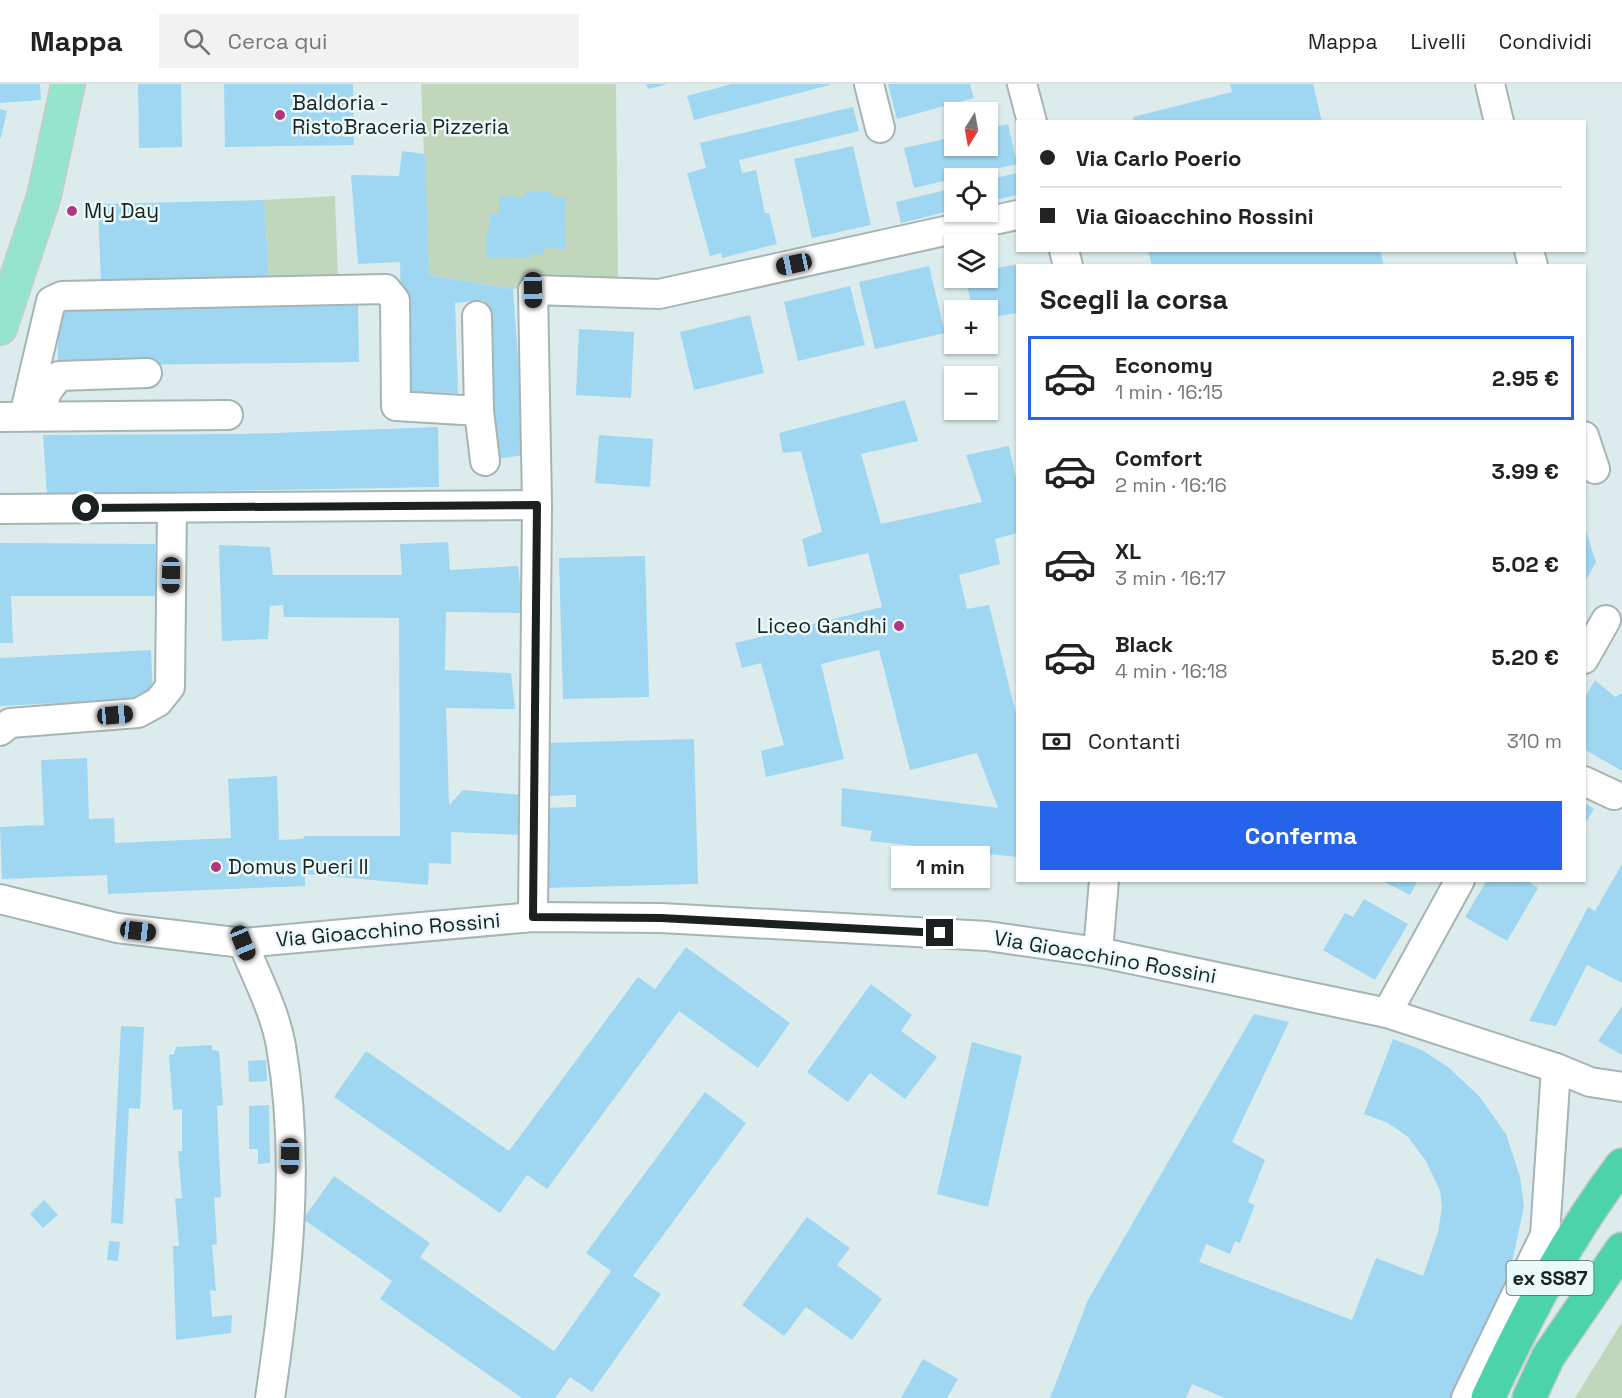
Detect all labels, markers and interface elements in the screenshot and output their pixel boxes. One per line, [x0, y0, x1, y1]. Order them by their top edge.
search box [159, 14, 579, 68]
text: Mappa [30, 23, 123, 59]
icon: search [180, 25, 213, 58]
text: Cerca qui [228, 27, 327, 55]
text: Mappa [1308, 28, 1377, 55]
text: Livelli [1410, 28, 1466, 55]
text: Condividi [1499, 28, 1592, 55]
place label: Baldoria - RistoBraceria Pizzeria [292, 89, 509, 140]
north arrow [944, 102, 998, 156]
map controls [944, 102, 998, 420]
marker: Baldoria - RistoBraceria Pizzeria [273, 108, 287, 122]
text: Via Carlo Poerio [1076, 144, 1241, 172]
button: locate [944, 168, 998, 222]
place label: My Day [84, 197, 159, 224]
text: Via Gioacchino Rossini [1076, 202, 1314, 230]
marker: My Day [65, 204, 79, 218]
button: layers [944, 234, 998, 288]
car [775, 251, 813, 277]
car [524, 272, 542, 308]
text: Scegli la corsa [1040, 282, 1228, 317]
button: + [944, 300, 998, 354]
icon: car [1043, 351, 1097, 405]
text: Economy [1115, 351, 1213, 379]
text: 2.95 € [1492, 364, 1559, 392]
button: − [944, 366, 998, 420]
text: 1 min · 16:15 [1115, 379, 1223, 405]
icon: car [1043, 444, 1097, 498]
text: Comfort [1115, 444, 1203, 472]
text: 3.99 € [1491, 457, 1559, 485]
text: 2 min · 16:16 [1115, 472, 1227, 498]
route start [72, 494, 99, 521]
icon: car [1043, 537, 1097, 591]
text: XL [1115, 537, 1141, 565]
text: 5.02 € [1492, 550, 1559, 578]
car [162, 557, 180, 593]
text: 3 min · 16:17 [1115, 565, 1226, 591]
place label: Liceo Gandhi [757, 612, 887, 639]
marker: Liceo Gandhi [892, 619, 906, 633]
icon: car [1043, 630, 1097, 684]
text: Black [1115, 630, 1173, 658]
text: 5.20 € [1491, 643, 1559, 671]
text: 4 min · 16:18 [1115, 658, 1228, 684]
car [96, 704, 134, 726]
icon: cash [1040, 725, 1073, 758]
text: Contanti [1088, 727, 1180, 755]
text: 310 m [1507, 728, 1562, 754]
button: Conferma [1040, 801, 1562, 870]
callout: 1 min [890, 846, 990, 888]
place label: Domus Pueri II [228, 853, 369, 880]
text: 1 min [916, 854, 965, 880]
marker: Domus Pueri II [209, 860, 223, 874]
street label: Via Gioacchino Rossini [275, 906, 501, 953]
route end [926, 919, 953, 946]
car [119, 920, 157, 942]
car [228, 923, 258, 963]
street label: Via Gioacchino Rossini [992, 924, 1218, 989]
car [281, 1138, 299, 1174]
road number: ex SS87 [1506, 1261, 1594, 1295]

